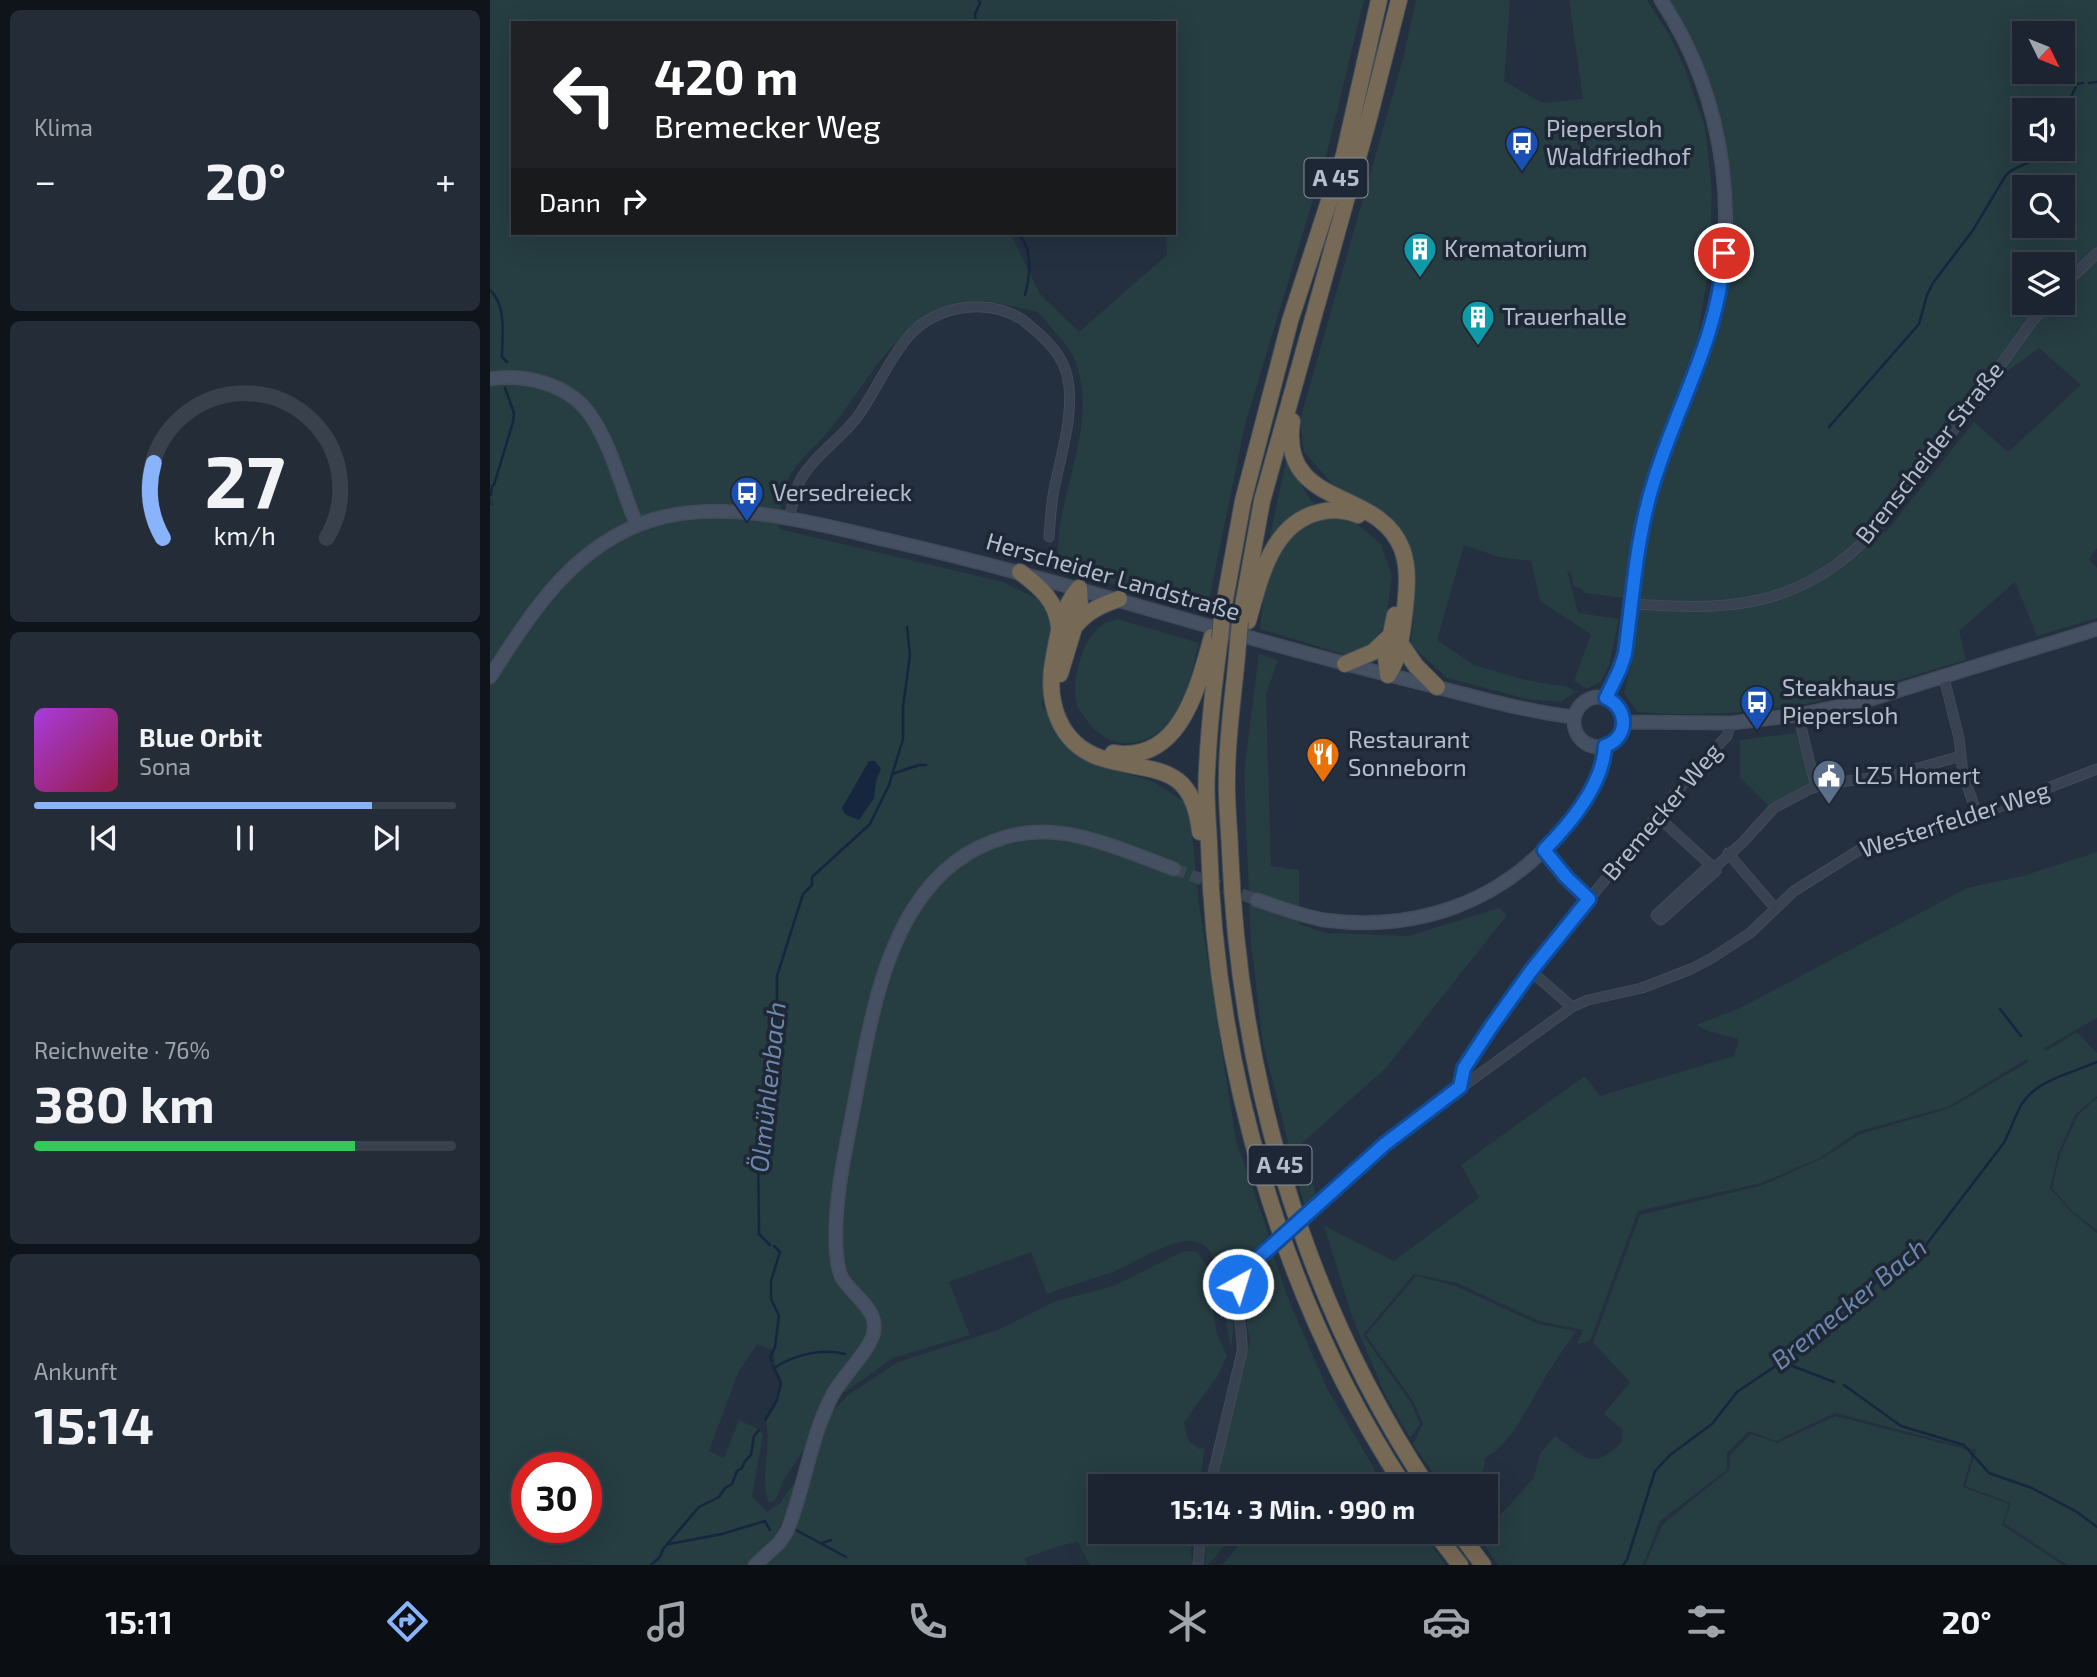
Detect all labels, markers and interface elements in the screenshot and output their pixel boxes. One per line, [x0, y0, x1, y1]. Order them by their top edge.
north arrow [2012, 21, 2076, 84]
map controls [2012, 21, 2075, 315]
text: 420 m [654, 46, 798, 105]
icon: left [539, 49, 630, 140]
button: sound [2012, 98, 2075, 161]
text: Bremecker Weg [654, 106, 881, 144]
text: Klima [34, 113, 93, 141]
place label: Piepersloh Waldfriedhof [1546, 113, 1691, 170]
bus stop icon: Piepersloh Waldfriedhof [1503, 124, 1541, 173]
text: 20° [205, 148, 286, 210]
text: − [34, 157, 56, 203]
text: + [435, 157, 456, 203]
road number: A 45 [1304, 158, 1368, 197]
button: search [2012, 175, 2075, 238]
icon: right [615, 182, 653, 220]
text: Dann [539, 186, 601, 217]
pin [1694, 223, 1754, 283]
building icon: Krematorium [1401, 230, 1439, 279]
place label: Krematorium [1444, 233, 1588, 262]
icon: arrive [1705, 234, 1743, 272]
button: layers [2012, 252, 2075, 315]
building icon: Trauerhalle [1459, 298, 1497, 347]
place label: Trauerhalle [1502, 301, 1627, 330]
street label: Brenscheider Straße [1849, 355, 2009, 549]
text: 27 [205, 435, 285, 523]
bus stop icon: Versedreieck [728, 474, 766, 523]
place label: Versedreieck [772, 477, 912, 506]
text: km/h [214, 519, 276, 549]
street label: Herscheider Landstraße [983, 525, 1244, 626]
place label: Steakhaus Piepersloh [1782, 672, 1898, 729]
bus stop icon: Steakhaus Piepersloh [1738, 683, 1776, 732]
text: Blue Orbit [139, 721, 262, 752]
place label: Restaurant Sonneborn [1348, 724, 1470, 781]
restaurant icon: Restaurant Sonneborn [1304, 735, 1342, 784]
street label: Bremecker Weg [1595, 737, 1727, 886]
text: Sona [139, 752, 191, 780]
public building icon: LZ5 Homert [1810, 757, 1848, 806]
place label: LZ5 Homert [1854, 760, 1980, 789]
street label: Westerfelder Weg [1856, 774, 2053, 863]
icon: previous [85, 819, 123, 857]
icon: pause [226, 819, 264, 857]
icon: next [367, 819, 405, 857]
water label: Ölmühlenbach [742, 1000, 791, 1174]
text: Reichweite · 76% [34, 1036, 210, 1064]
text: 380 km [34, 1071, 215, 1133]
road number: A 45 [1248, 1146, 1312, 1184]
water label: Bremecker Bach [1764, 1231, 1932, 1375]
position arrow [1201, 1247, 1275, 1321]
text: Ankunft [34, 1357, 117, 1385]
text: 15:14 [34, 1392, 154, 1454]
speed limit sign: 30 [511, 1452, 602, 1543]
text: 15:14 · 3 Min. · 990 m [1171, 1493, 1415, 1524]
icon: directions [383, 1597, 432, 1646]
icon: music [643, 1597, 692, 1646]
icon: phone [903, 1597, 952, 1646]
icon: climate [1163, 1597, 1212, 1646]
icon: car [1422, 1597, 1471, 1646]
icon: filters [1682, 1597, 1731, 1646]
text: 15:11 [105, 1602, 173, 1640]
text: 20° [1942, 1602, 1992, 1640]

